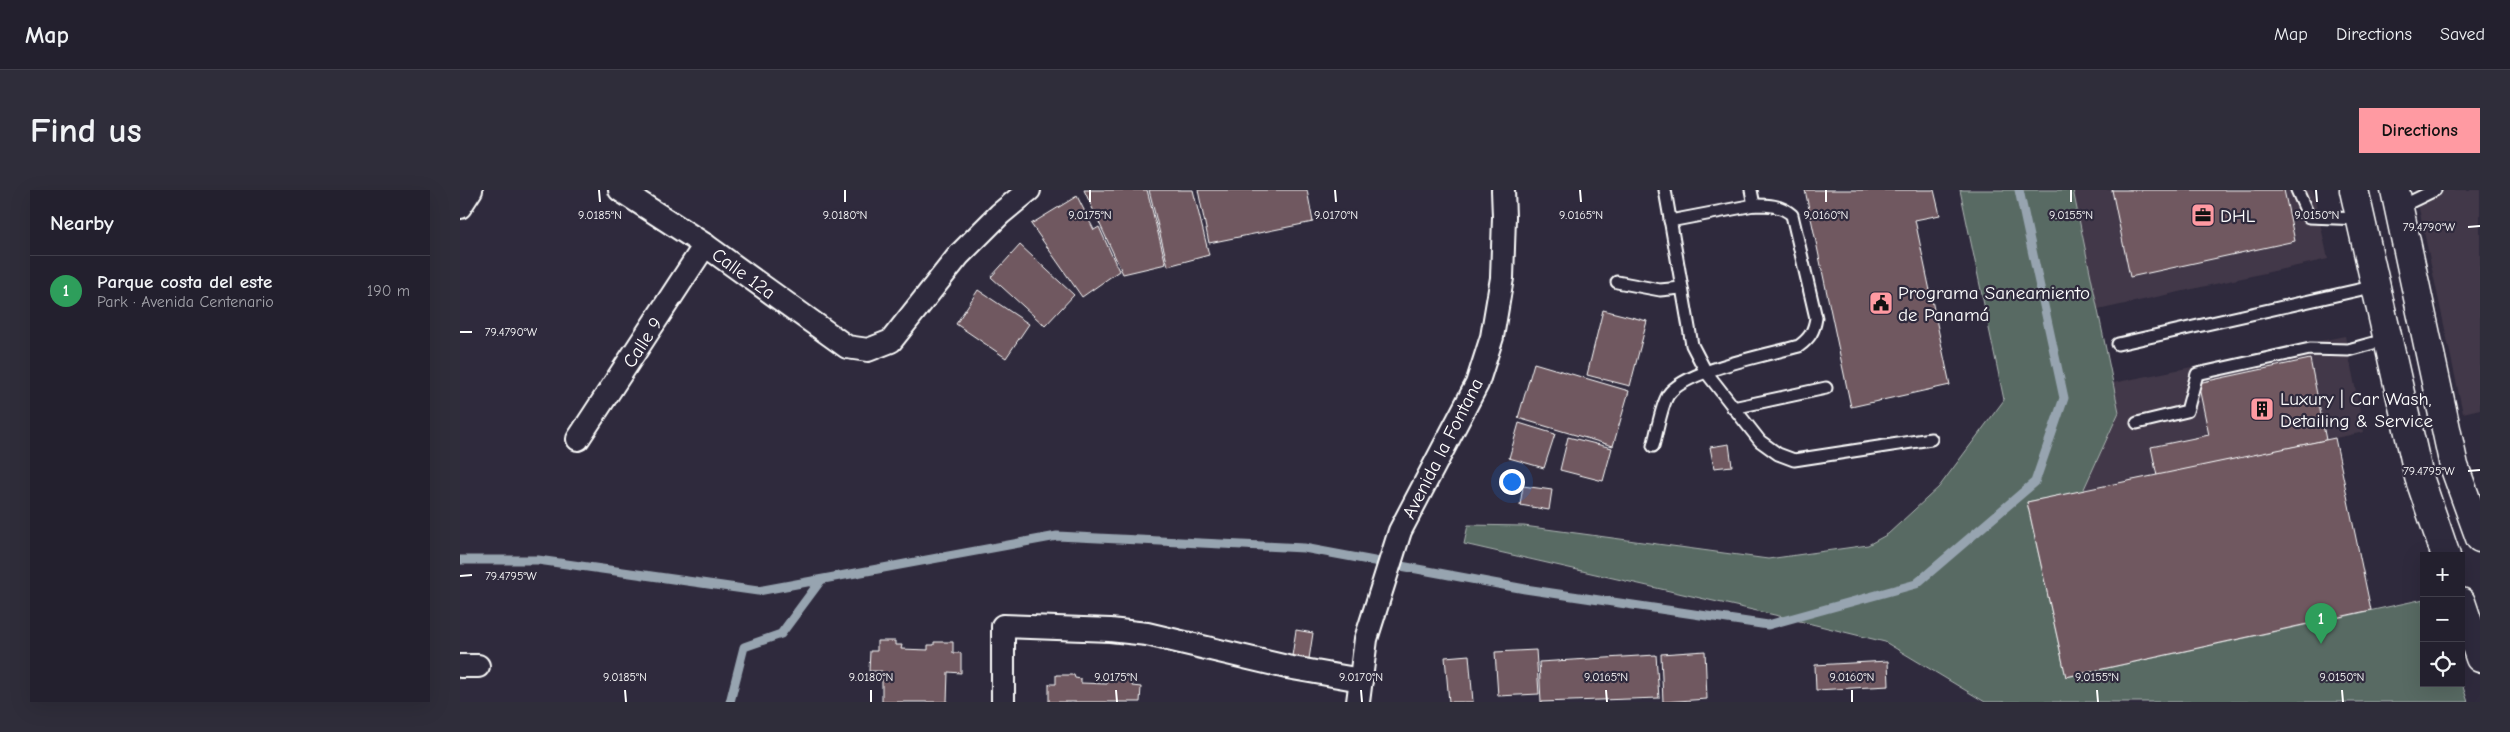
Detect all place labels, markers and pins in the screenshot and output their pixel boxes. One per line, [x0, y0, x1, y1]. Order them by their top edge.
office icon: DHL [2190, 202, 2216, 228]
place label: DHL [2220, 205, 2256, 227]
place label: Programa Saneamiento de Panamá [1898, 282, 2090, 326]
public building icon: Programa Saneamiento de Panamá [1868, 290, 1894, 316]
place label: Luxury | Car Wash, Detailing & Service [2280, 388, 2433, 432]
building icon: Luxury | Car Wash, Detailing & Service [2249, 396, 2275, 422]
pin: 1 [2305, 603, 2337, 644]

